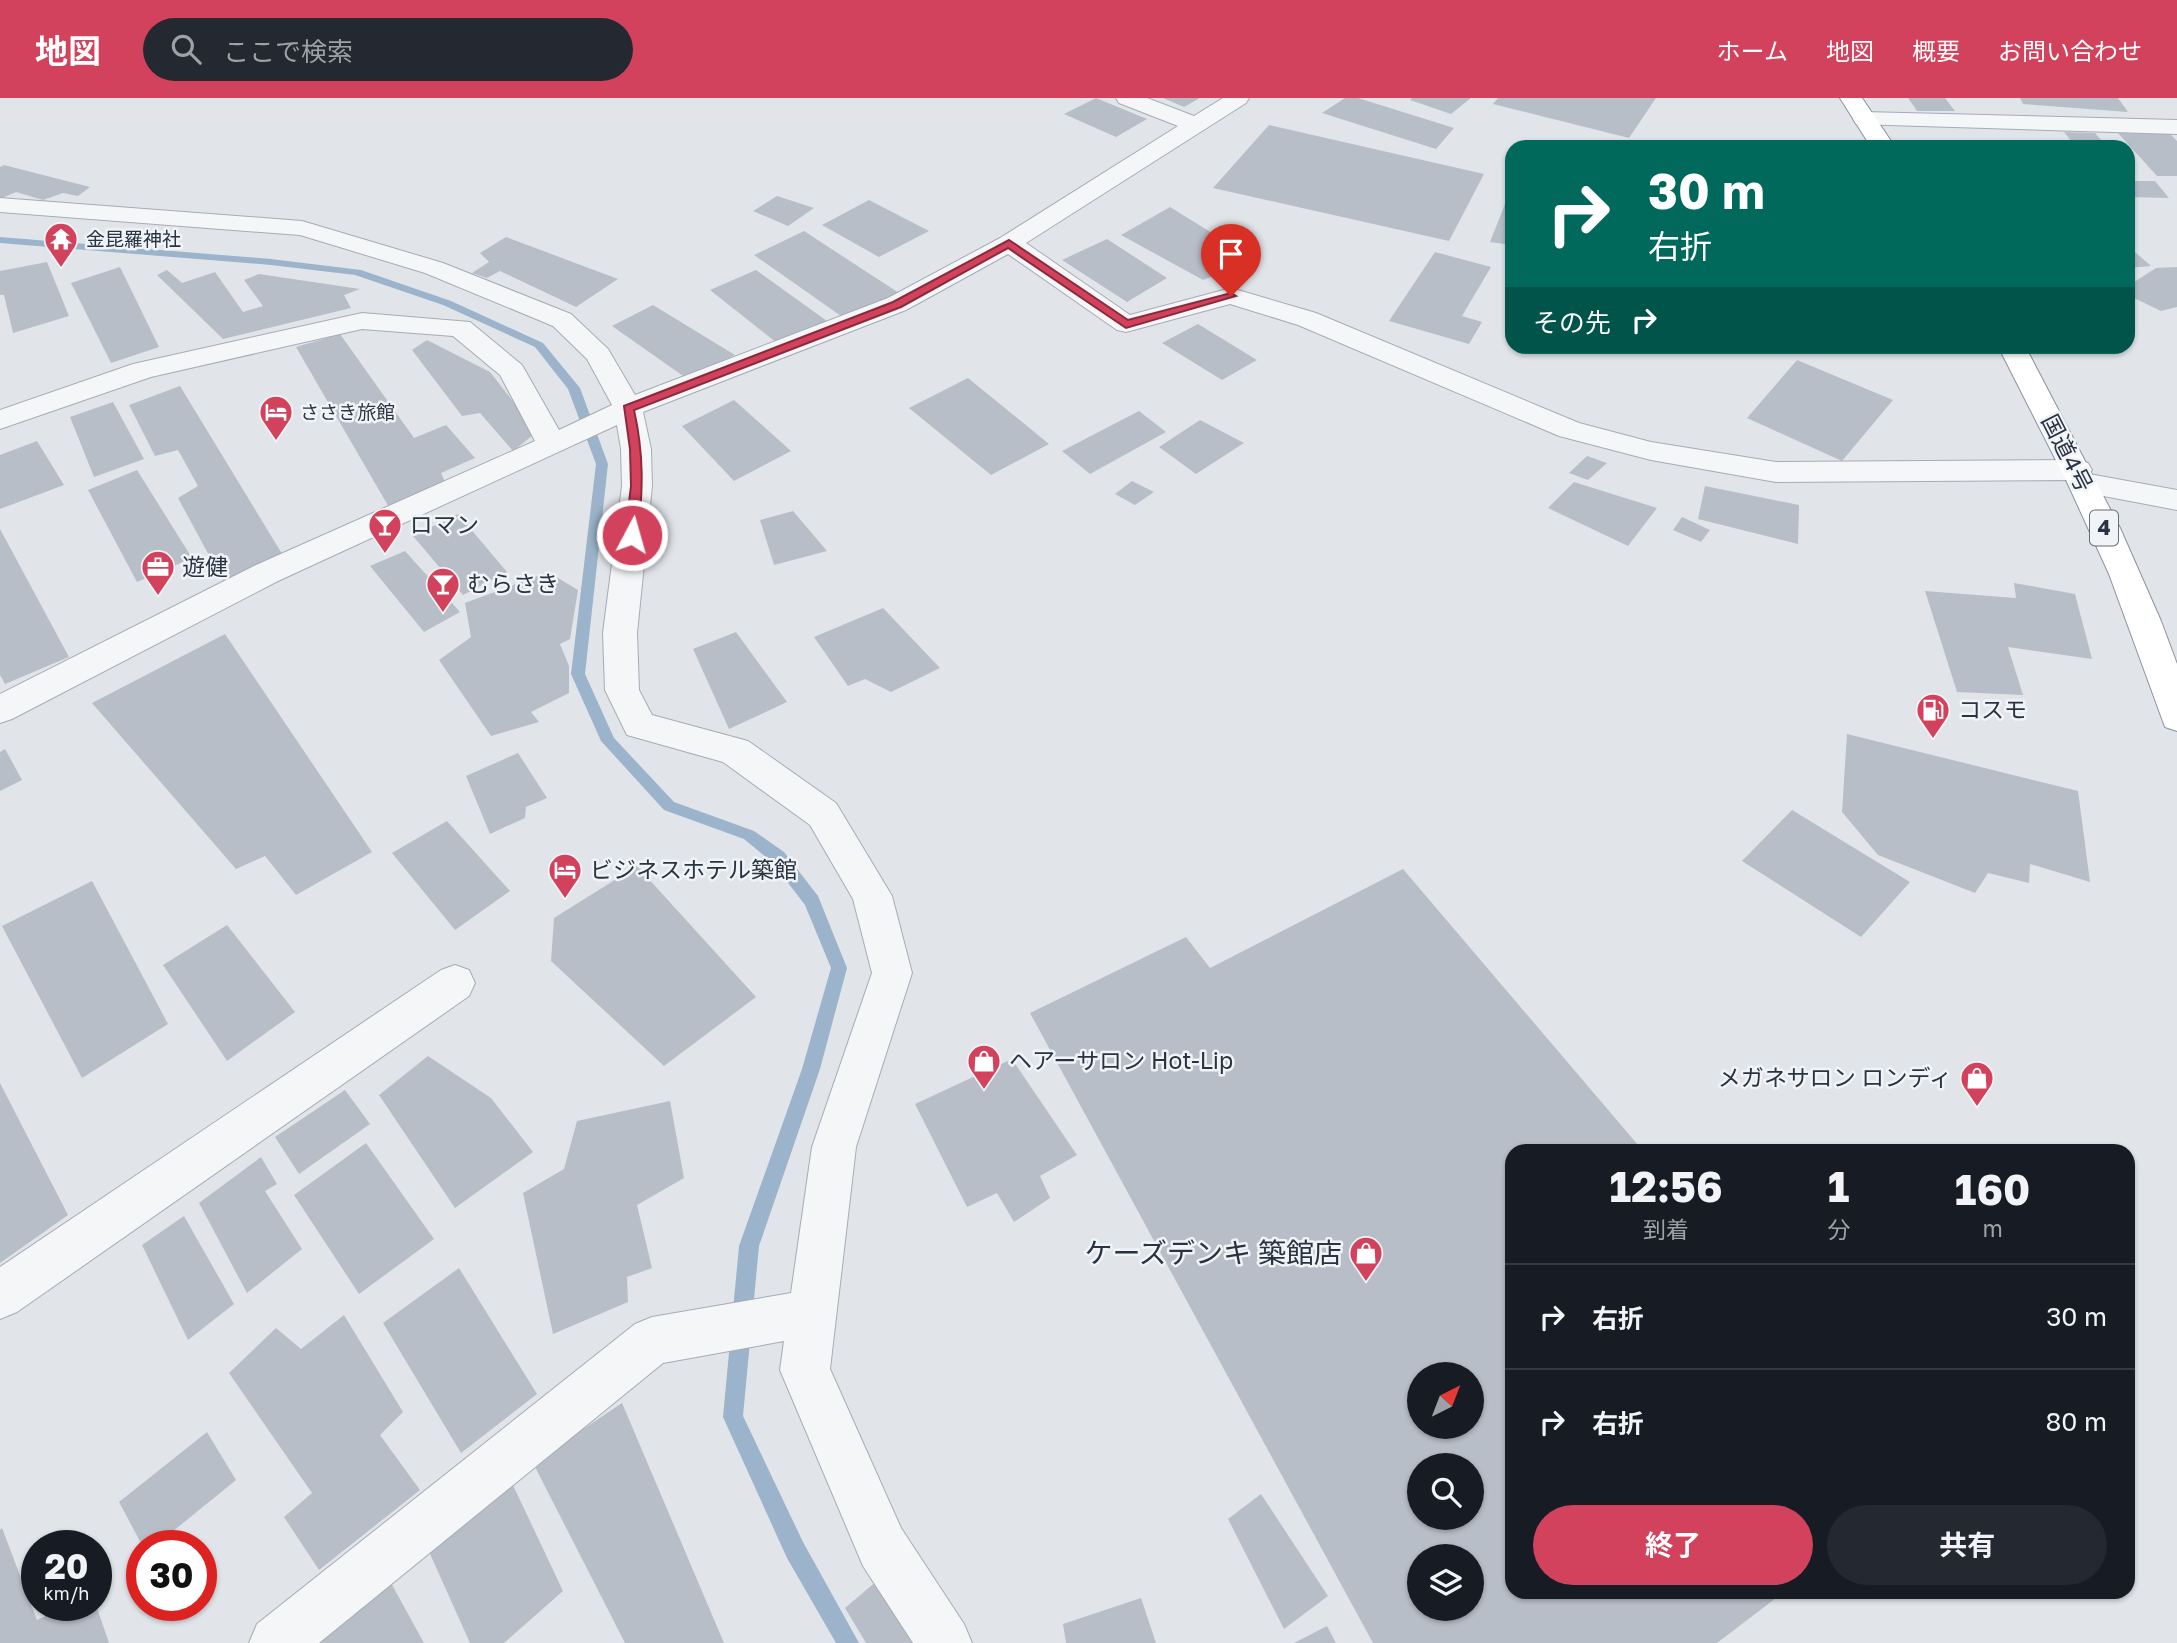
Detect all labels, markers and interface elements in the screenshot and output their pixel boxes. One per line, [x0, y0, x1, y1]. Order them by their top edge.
search box [143, 18, 633, 81]
icon: search [167, 30, 205, 68]
text: 地図 [35, 31, 101, 70]
text: ここで検索 [223, 36, 353, 67]
text: ホーム [1717, 36, 1788, 65]
text: 地図 [1826, 36, 1874, 65]
text: 概要 [1912, 36, 1960, 65]
text: お問い合わせ [1998, 36, 2142, 65]
text: 30 m [1648, 161, 1765, 220]
icon: right [1533, 168, 1624, 259]
temple icon: 金昆羅神社 [42, 220, 80, 269]
pin [1201, 224, 1261, 296]
place label: 金昆羅神社 [86, 227, 181, 250]
text: 右折 [1648, 227, 1712, 265]
icon: arrive [1212, 235, 1250, 273]
icon: right [1625, 301, 1663, 339]
text: その先 [1533, 307, 1611, 338]
hotel icon: ささき旅館 [257, 393, 295, 442]
place label: ささき旅館 [300, 400, 395, 423]
street label: 国道4号 [2037, 409, 2099, 496]
position arrow [595, 498, 669, 572]
bar icon: ロマン [366, 506, 404, 555]
place label: ロマン [410, 510, 479, 538]
road number: 4 [2090, 510, 2118, 546]
office icon: 遊健 [139, 548, 177, 597]
place label: 遊健 [182, 552, 228, 580]
bar icon: むらさき [424, 565, 462, 614]
place label: むらさき [467, 569, 559, 597]
fuel station icon: コスモ [1914, 691, 1952, 740]
place label: コスモ [1958, 695, 2027, 723]
hotel icon: ビジネスホテル築館 [546, 851, 584, 900]
place label: ビジネスホテル築館 [590, 855, 797, 883]
shop icon: ヘアーサロン Hot-Lip [965, 1042, 1003, 1091]
place label: ヘアーサロン Hot-Lip [1009, 1046, 1233, 1074]
shop icon: メガネサロン ロンディ [1958, 1059, 1996, 1108]
place label: メガネサロン ロンディ [1718, 1063, 1952, 1091]
text: 12:56 [1610, 1161, 1723, 1211]
text: 1 [1828, 1161, 1849, 1211]
text: 160 [1955, 1164, 2030, 1214]
text: m [1982, 1214, 2003, 1242]
text: 到着 [1643, 1215, 1689, 1243]
text: 分 [1827, 1215, 1850, 1243]
shop icon: ケーズデンキ 築館店 [1347, 1234, 1385, 1283]
place label: ケーズデンキ 築館店 [1084, 1236, 1342, 1269]
icon: right [1533, 1298, 1571, 1336]
text: 30 m [2046, 1301, 2107, 1332]
text: 右折 [1592, 1303, 1644, 1334]
north arrow [1407, 1362, 1484, 1438]
map controls [1407, 1362, 1484, 1621]
icon: right [1533, 1403, 1571, 1441]
text: 80 m [2046, 1406, 2107, 1437]
text: 右折 [1592, 1408, 1644, 1439]
button: search [1407, 1453, 1484, 1530]
button: 終了 [1533, 1505, 1813, 1585]
button: 共有 [1827, 1505, 2107, 1585]
speed limit sign: 30 [126, 1530, 217, 1621]
button: layers [1407, 1544, 1484, 1621]
text: 20 [44, 1545, 89, 1587]
text: km/h [44, 1582, 89, 1604]

